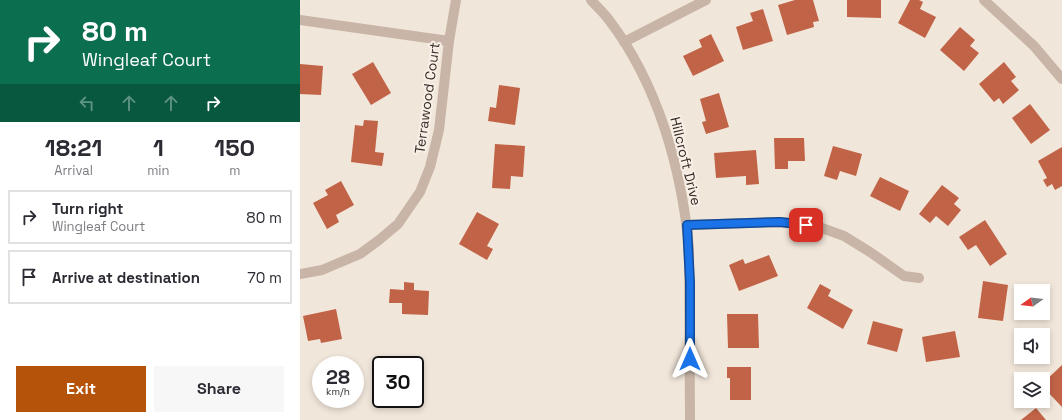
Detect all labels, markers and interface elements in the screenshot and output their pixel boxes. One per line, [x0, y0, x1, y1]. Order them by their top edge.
text: 80 m [82, 13, 148, 49]
icon: right [16, 16, 68, 68]
street label: Terrawood Court [410, 41, 444, 155]
text: Wingleaf Court [82, 48, 211, 71]
icon: left [76, 92, 98, 114]
icon: ahead [118, 92, 140, 114]
icon: ahead [160, 92, 182, 114]
icon: right [202, 92, 224, 114]
street label: Hillcroft Drive [666, 115, 706, 207]
text: 18:21 [45, 132, 102, 163]
text: 1 [153, 132, 164, 163]
text: 150 [214, 132, 255, 163]
text: Arrival [54, 162, 93, 179]
text: min [147, 162, 170, 179]
text: m [229, 162, 240, 179]
text: Turn right [52, 199, 123, 218]
icon: right [18, 206, 40, 228]
text: 80 m [246, 208, 282, 227]
pin [789, 208, 823, 242]
icon: arrive [795, 214, 817, 236]
text: Wingleaf Court [52, 218, 145, 235]
icon: arrive [18, 266, 40, 288]
text: Arrive at destination [52, 268, 200, 287]
text: 70 m [247, 268, 282, 287]
north arrow [1014, 284, 1050, 320]
map controls [1014, 284, 1050, 408]
button: sound [1014, 328, 1050, 364]
position arrow [669, 338, 711, 380]
speed limit sign: 30 [372, 356, 424, 408]
text: 28 [326, 364, 350, 390]
button: Exit [16, 366, 146, 412]
button: Share [154, 366, 284, 412]
button: layers [1014, 372, 1050, 408]
text: km/h [326, 385, 350, 398]

